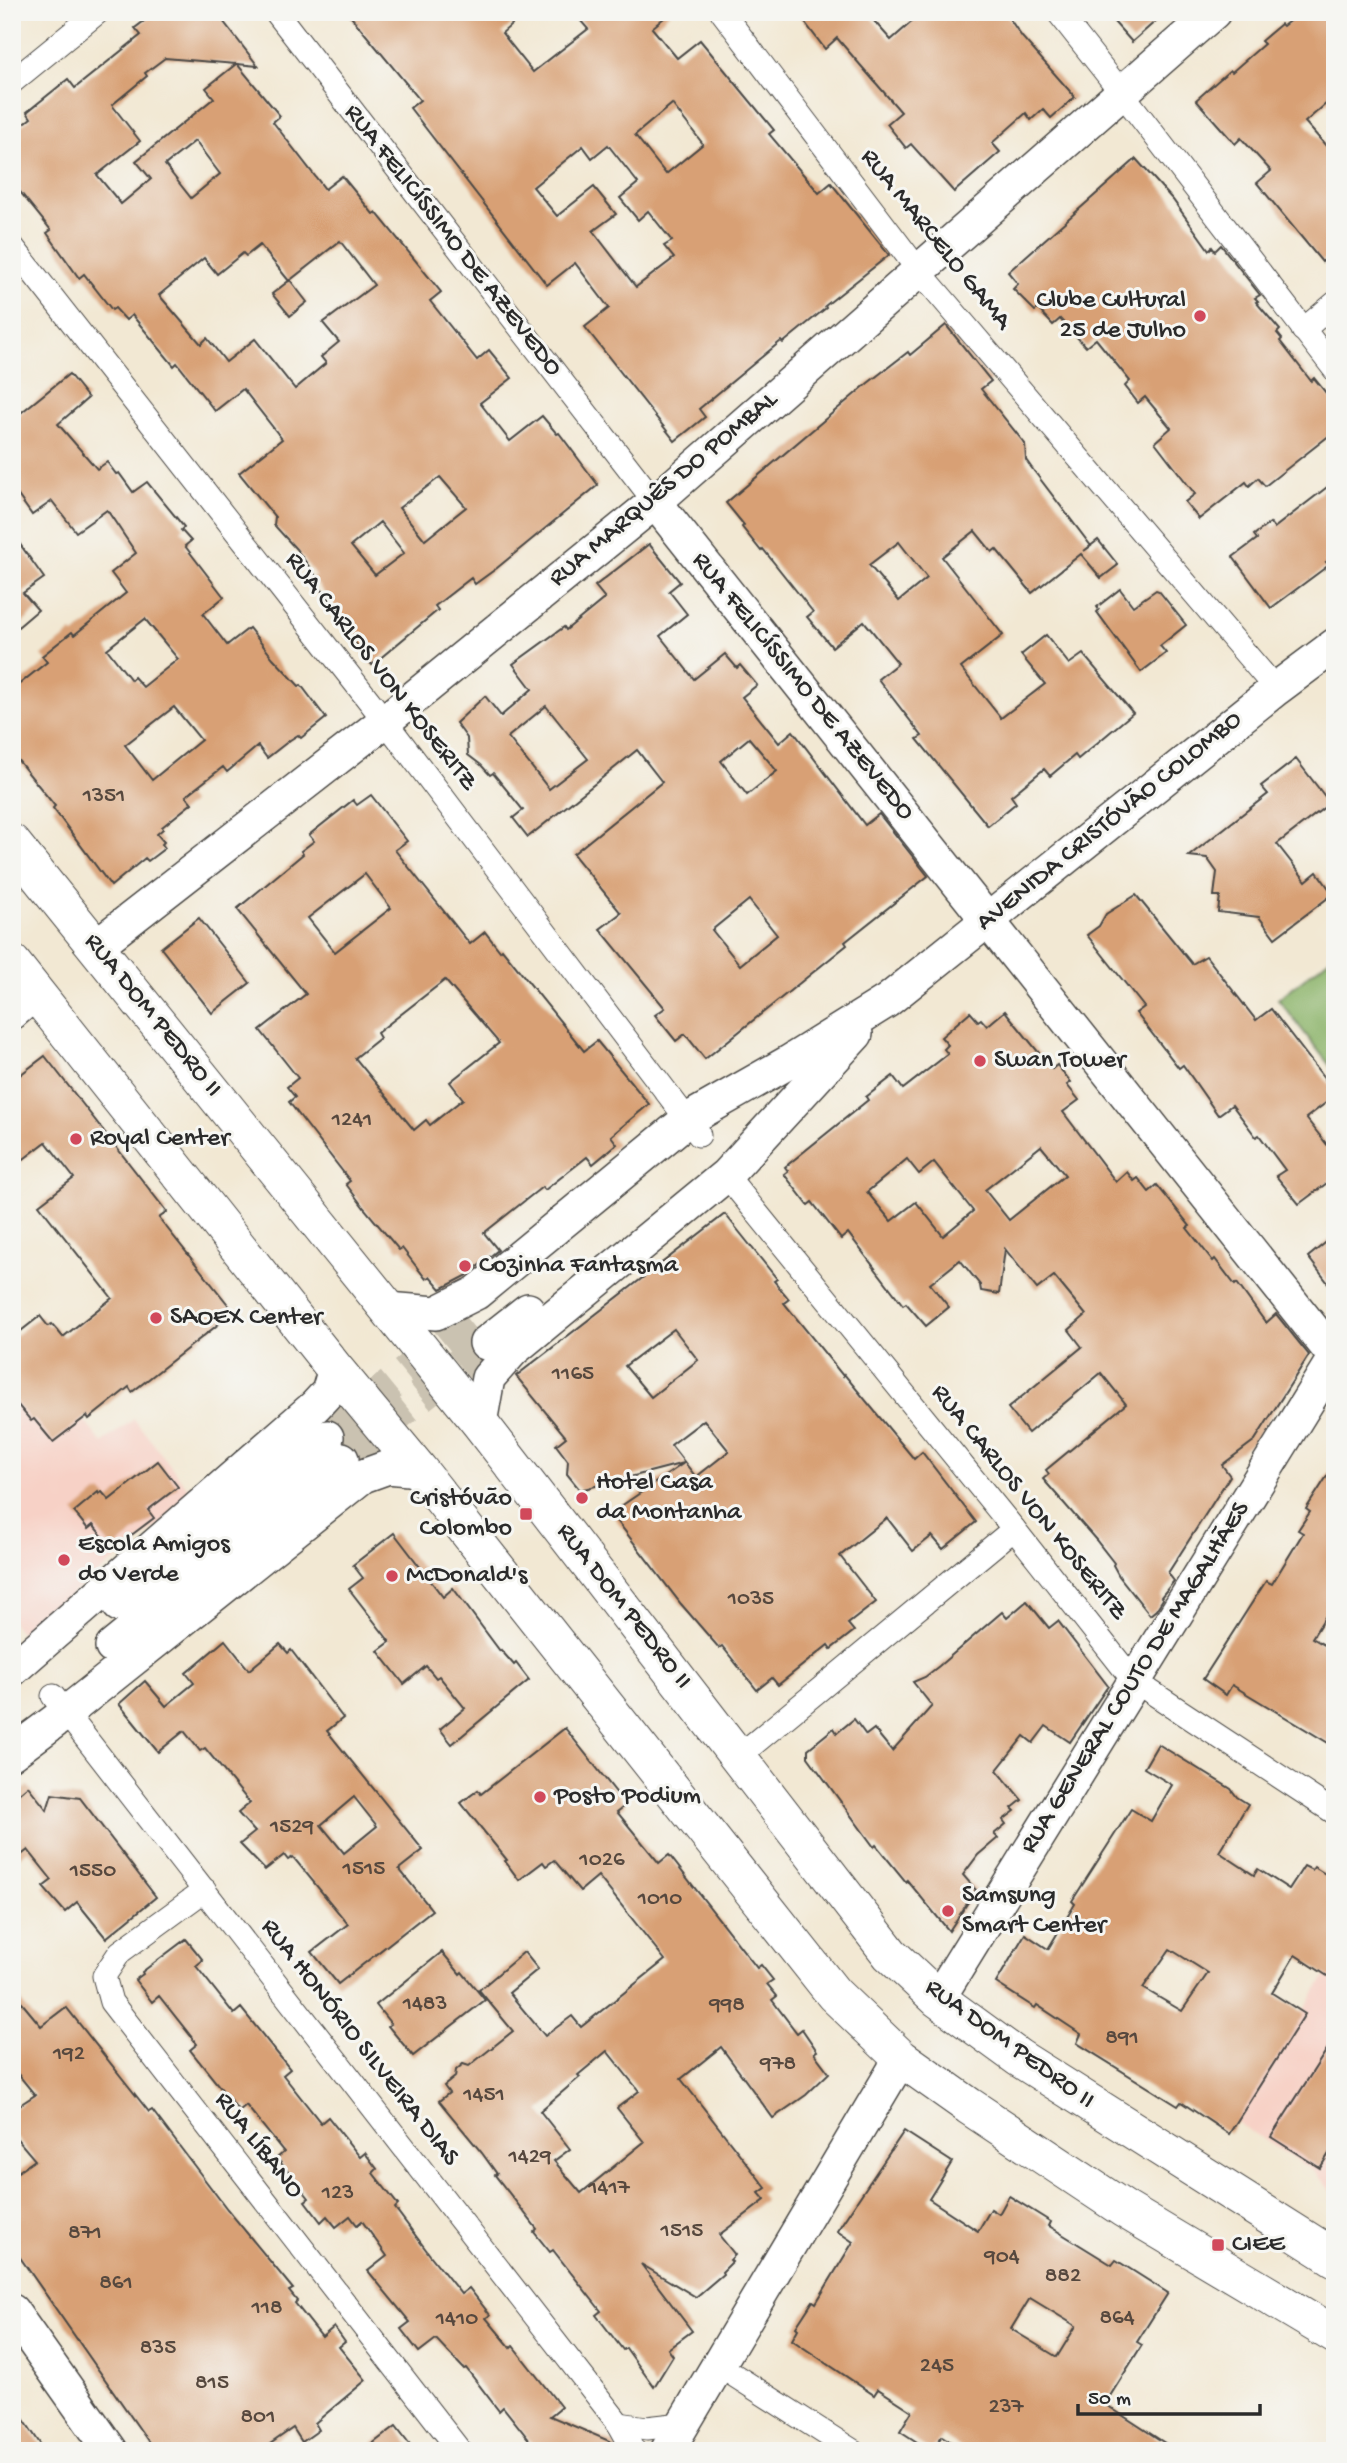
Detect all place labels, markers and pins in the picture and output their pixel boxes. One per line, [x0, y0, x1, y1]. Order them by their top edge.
place label: Clube Cultural 25 de Julho [1036, 286, 1186, 347]
marker: Clube Cultural 25 de Julho [1192, 308, 1208, 324]
place label: Swan Tower [994, 1046, 1128, 1077]
marker: Swan Tower [972, 1053, 988, 1069]
place label: Royal Center [90, 1124, 232, 1155]
marker: Royal Center [68, 1131, 84, 1147]
place label: Cozinha Fantasma [479, 1251, 680, 1282]
marker: Cozinha Fantasma [457, 1258, 473, 1274]
place label: SAOEX Center [170, 1303, 325, 1334]
marker: SAOEX Center [148, 1310, 164, 1326]
place label: Hotel Casa da Montanha [596, 1468, 743, 1529]
place label: Cristóvão Colombo [410, 1484, 512, 1545]
marker: Hotel Casa da Montanha [574, 1490, 590, 1506]
marker: Cristóvão Colombo [518, 1506, 534, 1522]
place label: Escola Amigos do Verde [78, 1530, 231, 1591]
marker: Escola Amigos do Verde [56, 1552, 72, 1568]
place label: McDonald's [406, 1561, 529, 1592]
marker: McDonald's [384, 1568, 400, 1584]
place label: Posto Podium [553, 1782, 701, 1813]
marker: Posto Podium [532, 1789, 548, 1805]
place label: Samsung Smart Center [962, 1881, 1109, 1942]
marker: Samsung Smart Center [940, 1903, 956, 1919]
place label: CIEE [1232, 2230, 1286, 2261]
marker: CIEE [1210, 2237, 1226, 2253]

